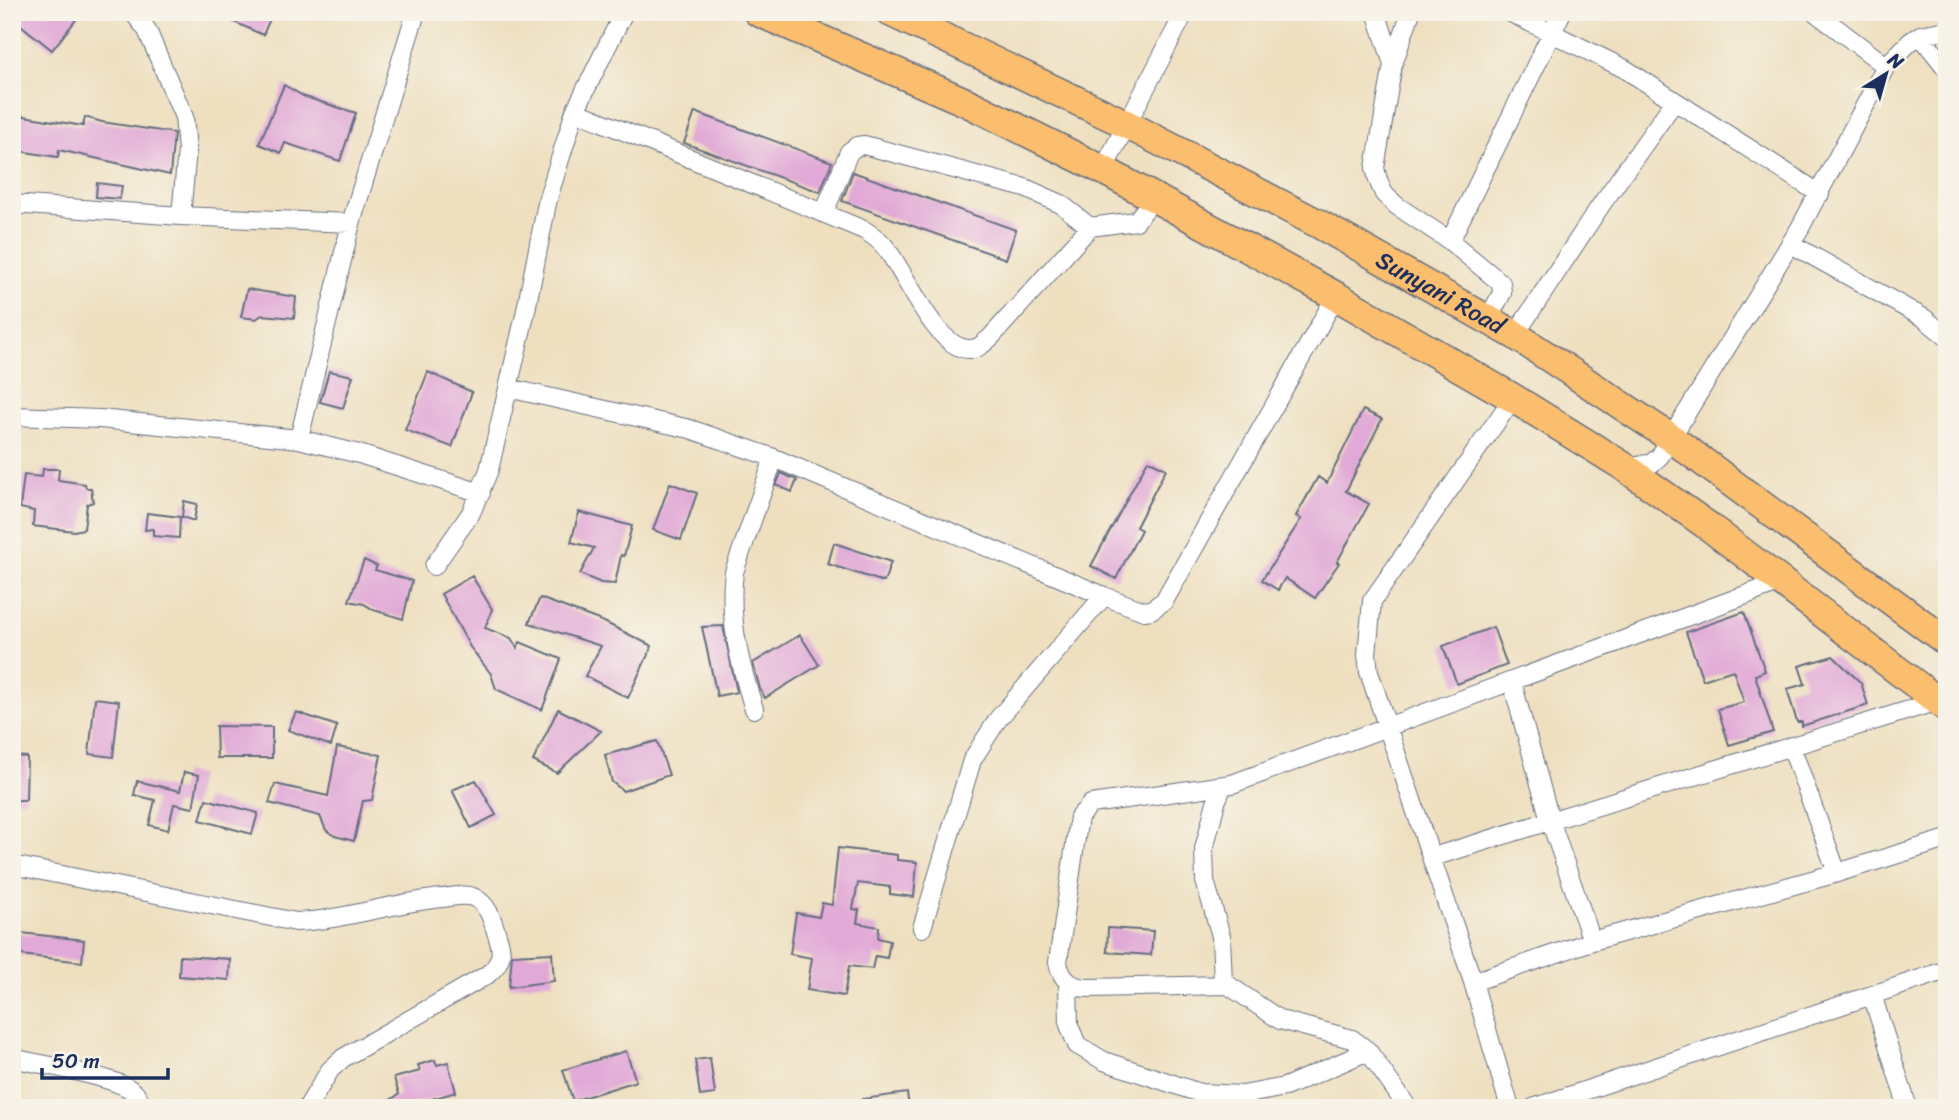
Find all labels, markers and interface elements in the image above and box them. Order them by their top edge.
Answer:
north arrow [1850,38,1920,108]
text: N [1880,43,1912,78]
street label: Sunyani Road [1368,239,1515,347]
scale bar [42,1036,168,1080]
text: 50 m [52,1042,100,1080]

